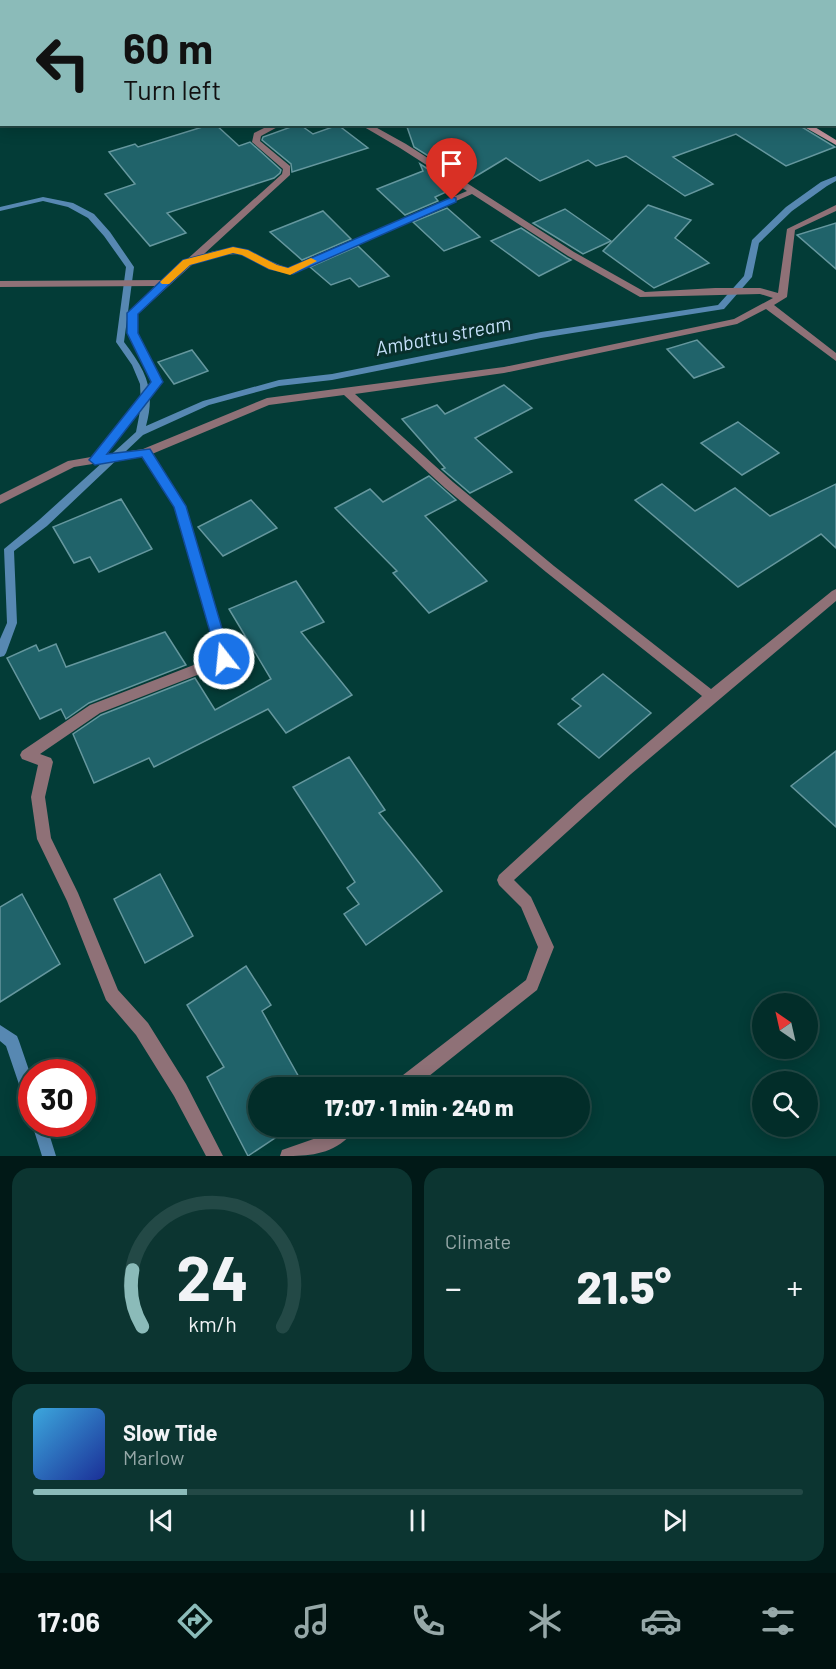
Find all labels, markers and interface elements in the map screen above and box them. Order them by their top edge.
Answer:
text: 60 m [123,22,213,72]
icon: left [24,24,102,102]
text: Turn left [123,73,221,105]
pin [426,138,477,200]
icon: arrive [435,147,468,180]
water label: Ambattu stream [373,310,513,360]
position arrow [192,627,256,691]
north arrow [752,993,818,1059]
map controls [752,993,818,1137]
speed limit sign: 30 [18,1059,96,1137]
button: search [752,1071,818,1137]
text: 17:07 · 1 min · 240 m [324,1094,514,1120]
text: Climate [445,1229,511,1253]
text: 24 [176,1239,248,1313]
text: 21.5° [577,1259,671,1313]
text: − [445,1267,462,1307]
text: + [787,1267,803,1307]
text: km/h [188,1311,236,1336]
text: Slow Tide [123,1419,218,1445]
text: Marlow [123,1445,184,1469]
icon: previous [145,1504,178,1537]
icon: pause [401,1504,434,1537]
icon: next [658,1504,691,1537]
icon: directions [174,1600,216,1642]
icon: music [291,1600,333,1642]
icon: phone [407,1600,449,1642]
icon: climate [524,1600,566,1642]
icon: car [640,1600,682,1642]
icon: filters [757,1600,799,1642]
text: 17:06 [37,1605,100,1637]

